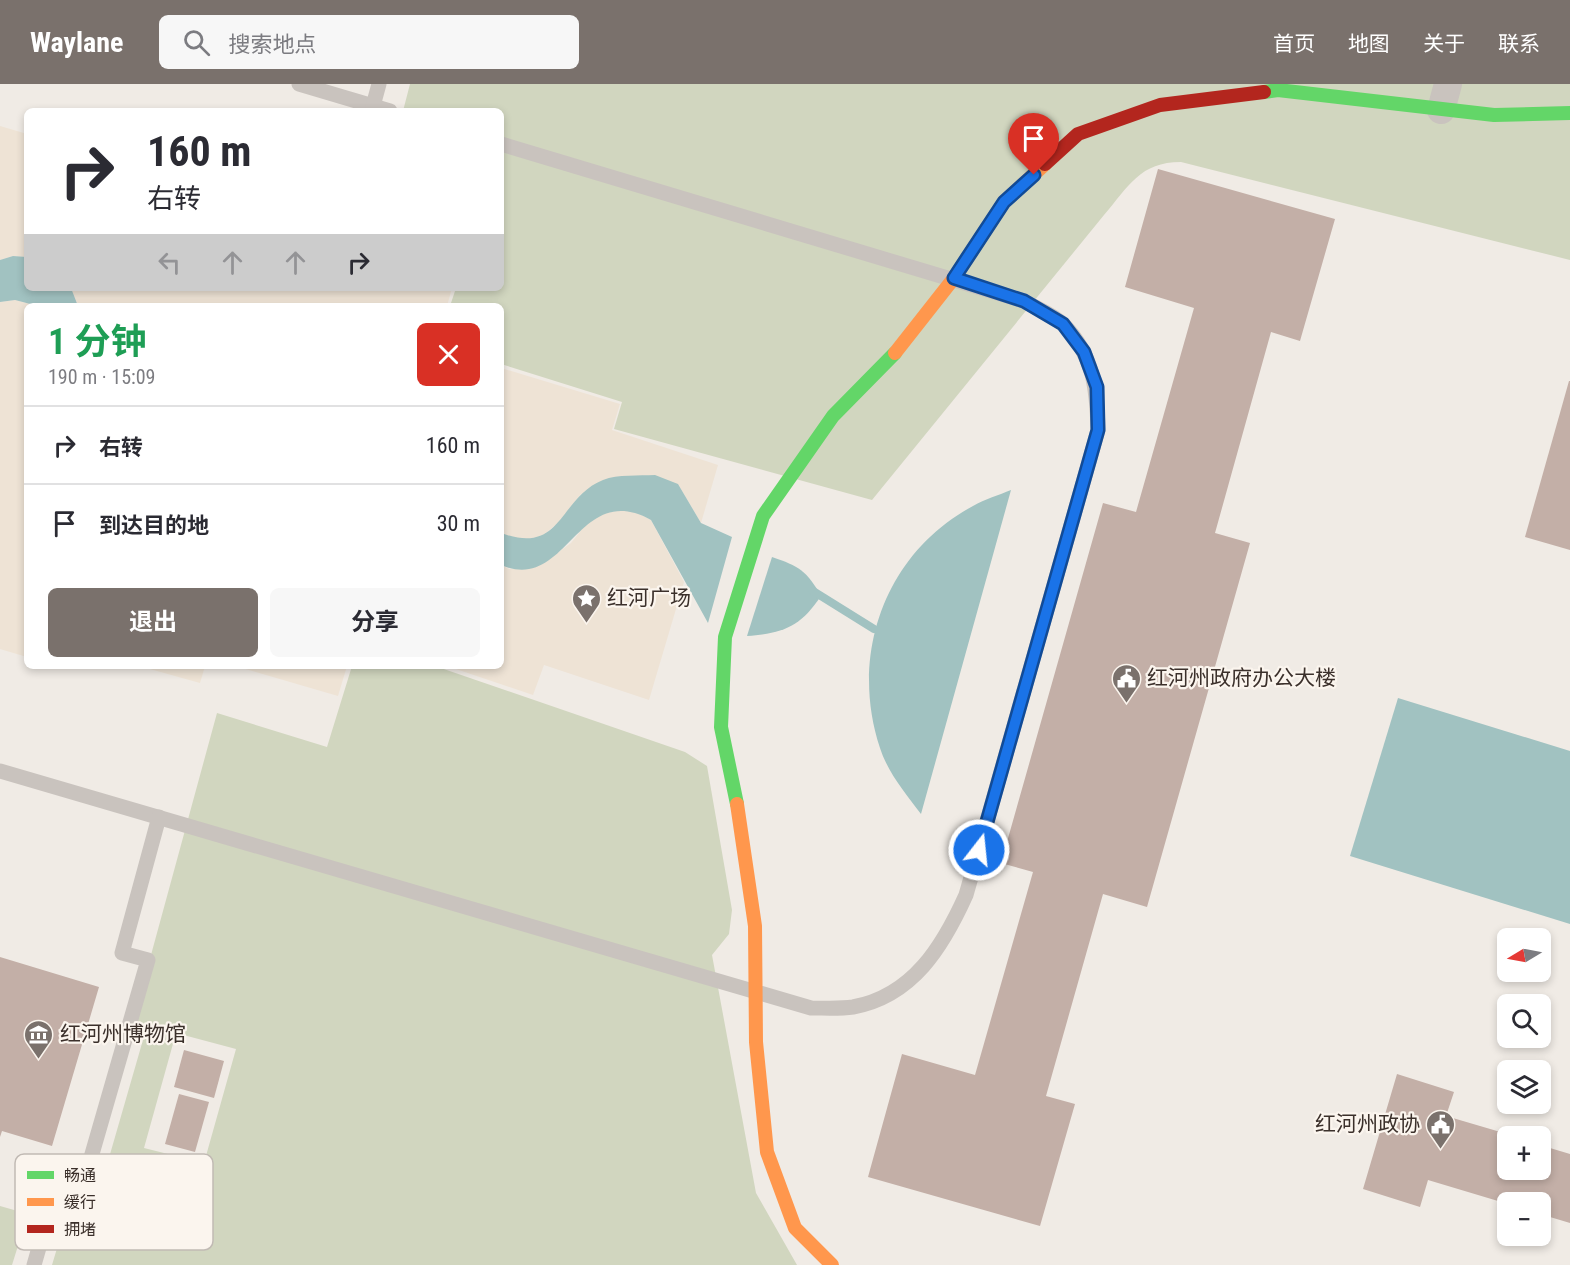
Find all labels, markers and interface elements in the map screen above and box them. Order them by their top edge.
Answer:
search box [159,15,579,69]
text: Waylane [30,26,123,59]
icon: search [180,26,213,59]
text: 搜索地点 [228,32,316,57]
text: 首页 [1273,32,1315,56]
text: 地图 [1348,32,1390,56]
text: 关于 [1423,32,1465,56]
text: 联系 [1498,32,1540,56]
pin [1008,113,1059,175]
icon: arrive [1017,122,1050,155]
text: 160 m [147,127,252,176]
icon: right [48,132,126,210]
text: 右转 [147,183,201,215]
icon: left [153,246,186,279]
icon: ahead [216,246,249,279]
icon: ahead [279,246,312,279]
icon: right [342,246,375,279]
text: 1 分钟 [48,321,147,363]
button: close [417,323,480,386]
text: 190 m · 15:09 [48,365,155,389]
icon: right [48,429,81,462]
text: 160 m [426,433,480,458]
text: 右转 [99,435,143,460]
icon: arrive [48,507,81,540]
text: 30 m [437,511,480,536]
text: 到达目的地 [99,513,209,538]
place icon: 红河广场 [570,582,602,624]
place label: 红河广场 [607,586,691,610]
button: 退出 [48,588,258,657]
button: 分享 [270,588,480,657]
public building icon: 红河州政府办公大楼 [1110,662,1142,704]
place label: 红河州政府办公大楼 [1147,666,1336,690]
position arrow [947,818,1011,882]
north arrow [1497,928,1551,982]
map controls [1497,928,1551,1246]
button: search [1497,994,1551,1048]
museum icon: 红河州博物馆 [23,1018,55,1060]
place label: 红河州博物馆 [60,1022,186,1046]
button: layers [1497,1060,1551,1114]
public building icon: 红河州政协 [1425,1108,1457,1150]
place label: 红河州政协 [1315,1112,1420,1136]
button: + [1497,1126,1551,1180]
legend [15,1154,213,1250]
text: 畅通 [64,1166,96,1185]
button: − [1497,1192,1551,1246]
text: 缓行 [64,1193,96,1212]
text: 拥堵 [64,1220,96,1239]

